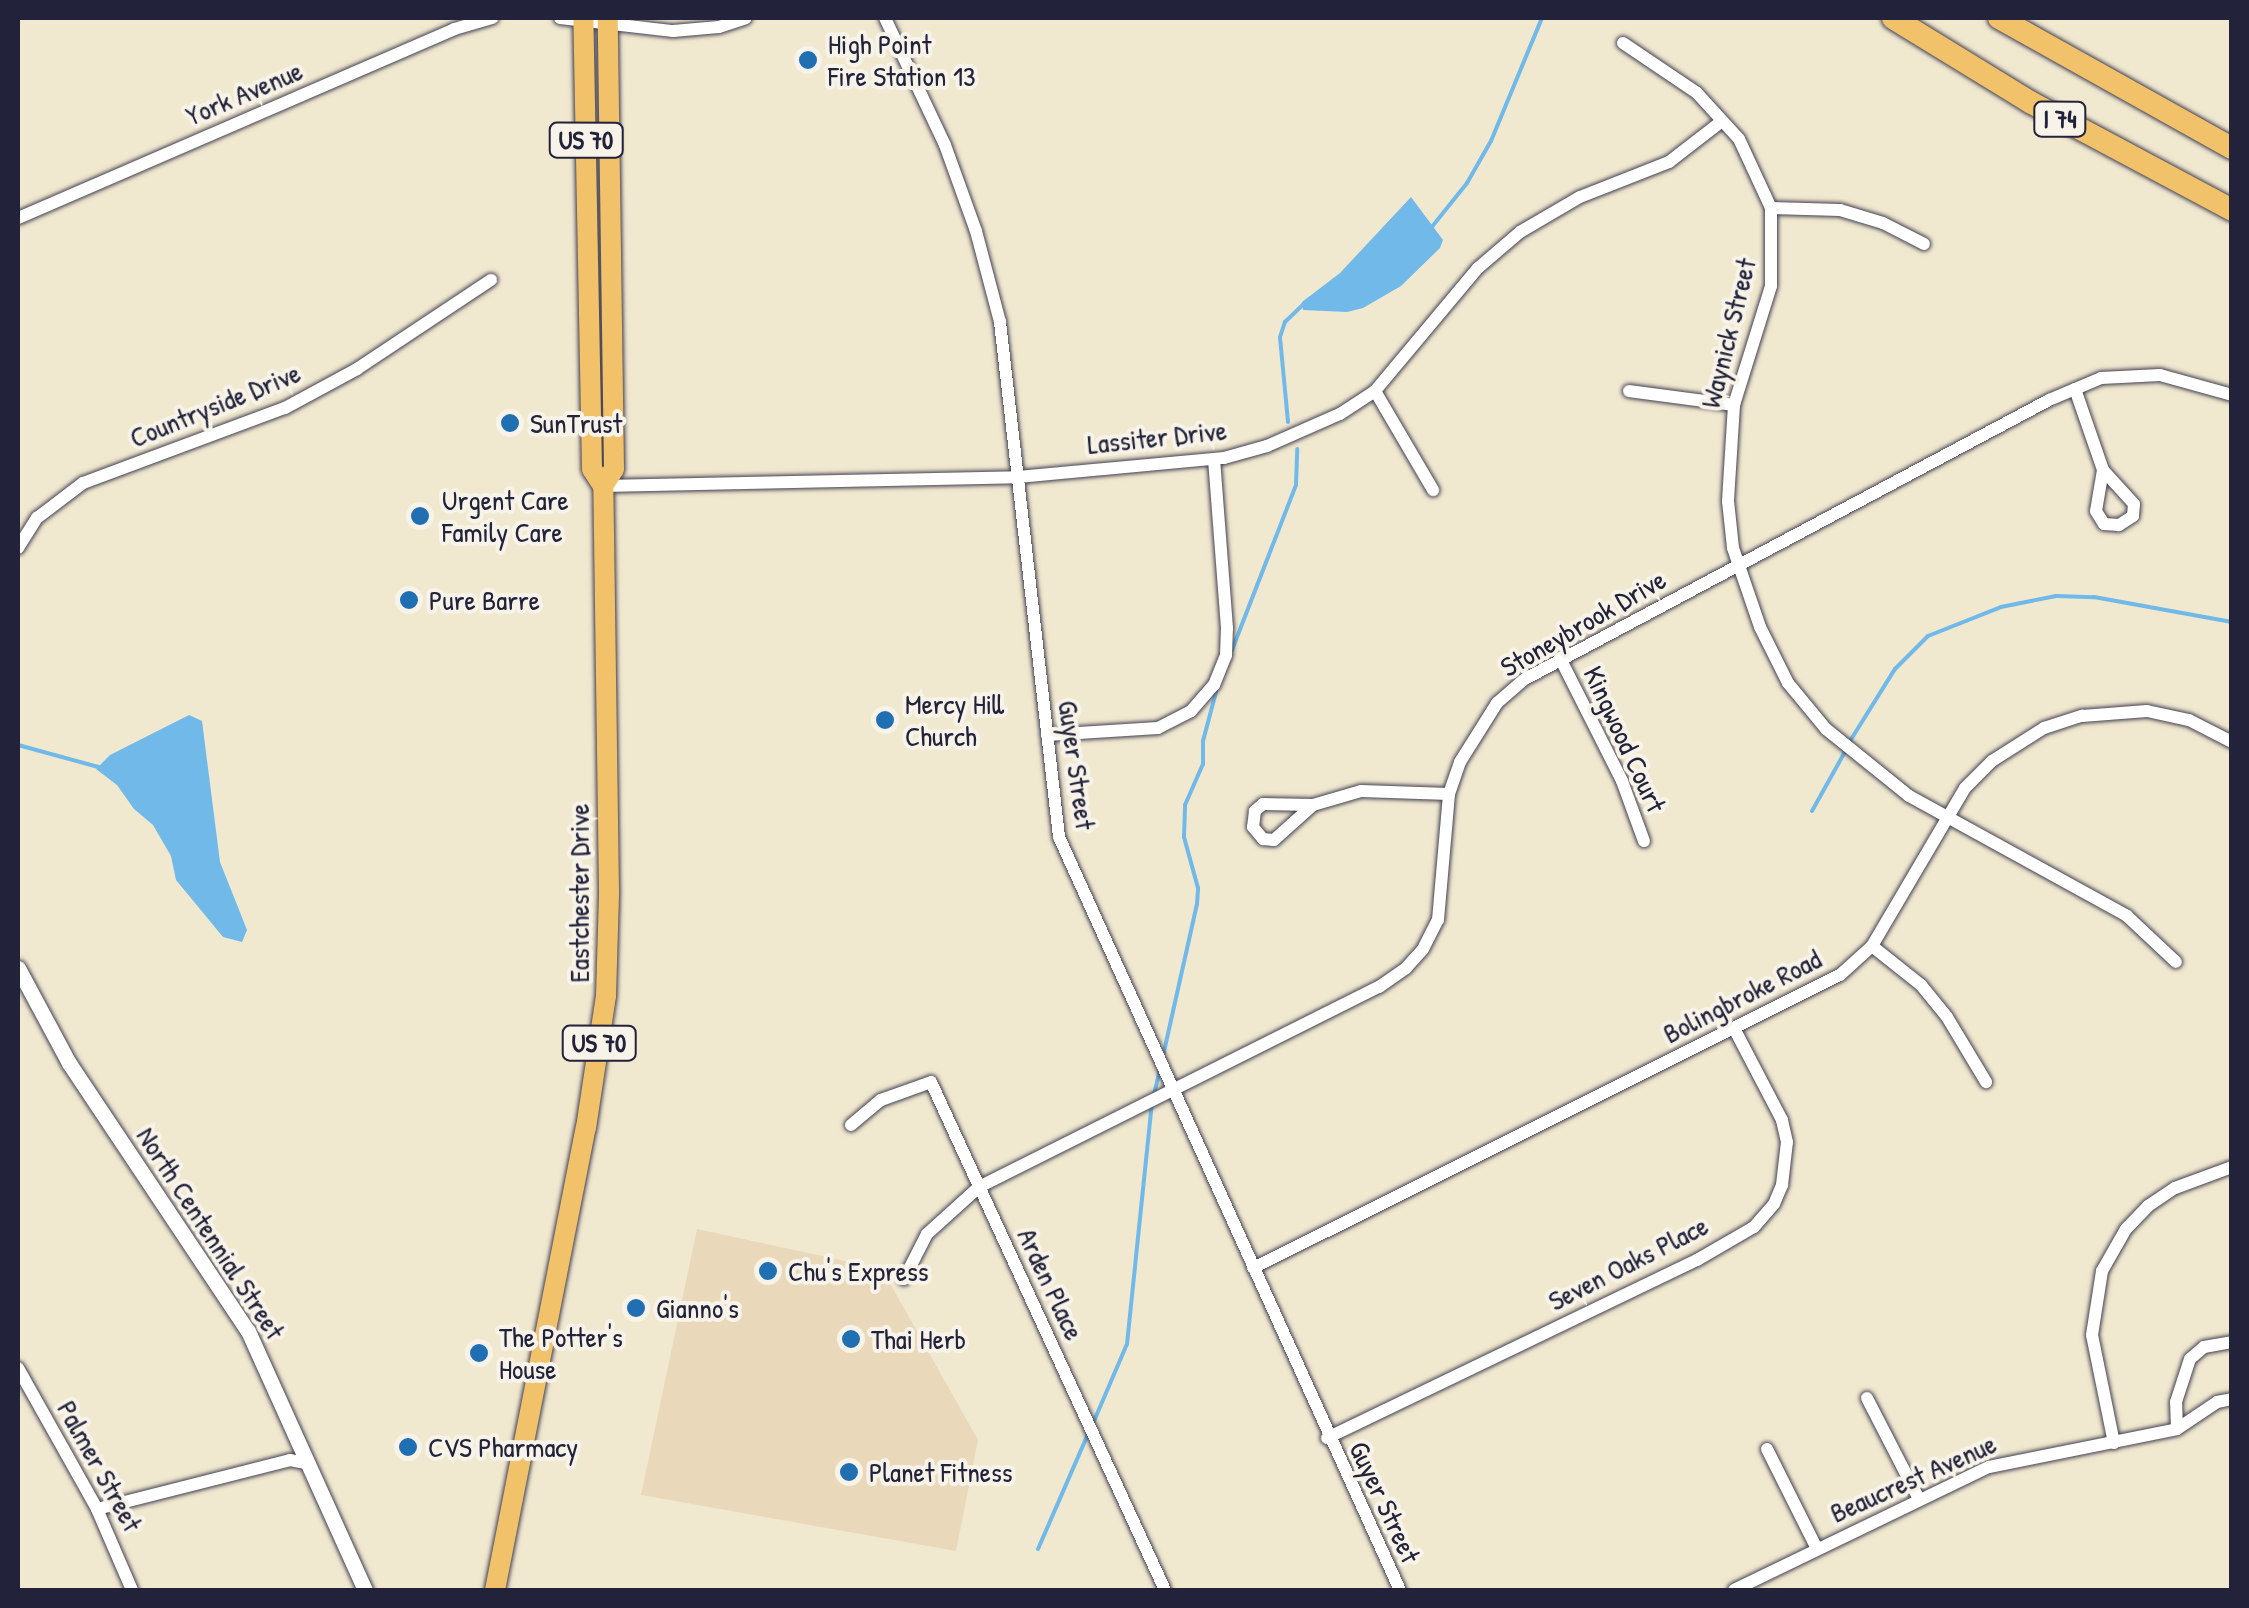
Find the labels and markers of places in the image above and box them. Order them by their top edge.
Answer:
place label: High Point Fire Station 13 [828,27,976,93]
marker: High Point Fire Station 13 [797,49,819,71]
place label: SunTrust [530,406,622,440]
marker: SunTrust [499,412,521,434]
place label: Urgent Care Family Care [442,483,569,549]
marker: Urgent Care Family Care [407,503,433,529]
place label: Pure Barre [429,583,540,617]
marker: Pure Barre [398,589,420,611]
place label: Mercy Hill Church [905,687,1004,753]
marker: Mercy Hill Church [874,709,896,731]
place label: Chu's Express [788,1254,929,1288]
marker: Chu's Express [757,1260,779,1282]
place label: Gianno's [656,1291,739,1325]
marker: Gianno's [625,1297,647,1319]
place label: The Potter's House [499,1320,623,1386]
place label: Thai Herb [871,1322,966,1356]
marker: Thai Herb [840,1328,862,1350]
marker: The Potter's House [468,1342,490,1364]
place label: CVS Pharmacy [428,1430,578,1464]
marker: CVS Pharmacy [397,1436,419,1458]
place label: Planet Fitness [869,1455,1013,1489]
marker: Planet Fitness [838,1461,860,1483]

